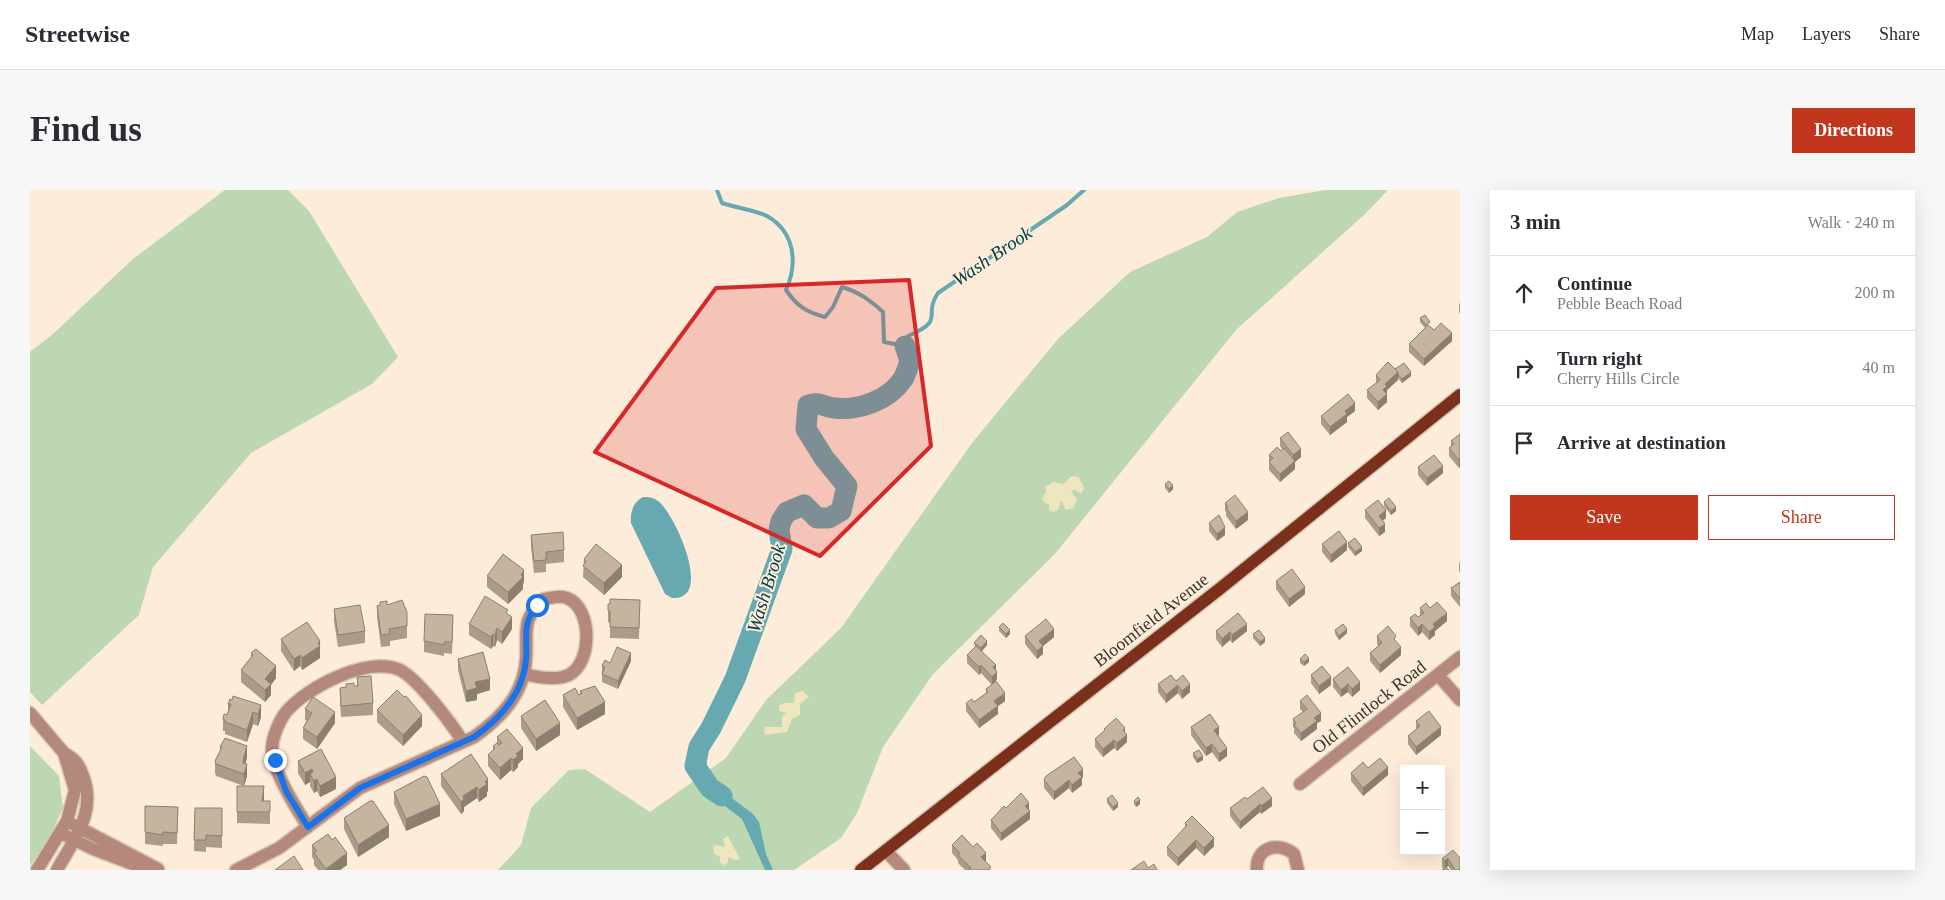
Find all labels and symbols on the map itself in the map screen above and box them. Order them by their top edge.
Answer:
water label: Wash Brook [948,222,1036,290]
water label: Wash Brook [743,541,790,635]
street label: Bloomfield Avenue [1090,569,1212,671]
route start [526,594,549,617]
street label: Old Flintlock Road [1308,656,1430,758]
route end [264,749,287,772]

